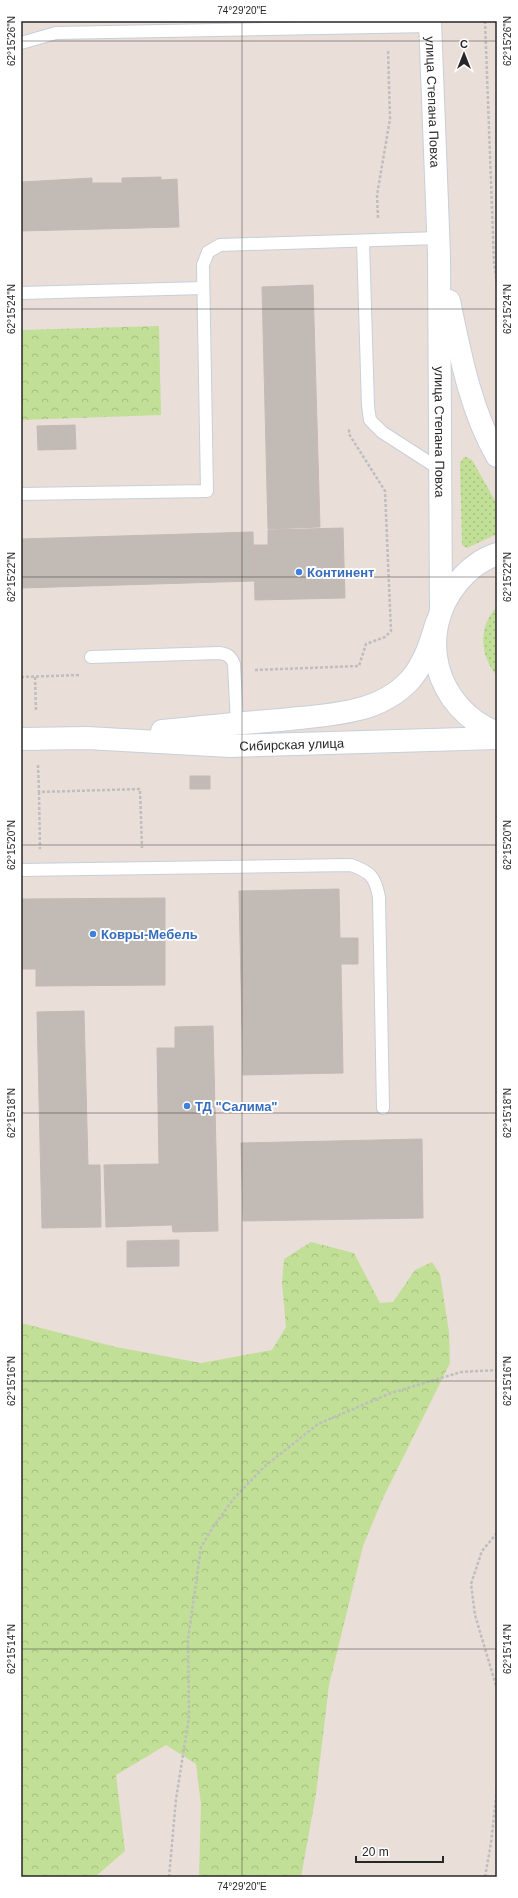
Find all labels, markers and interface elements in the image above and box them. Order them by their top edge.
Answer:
text: 74°29'20"E [217,5,267,16]
text: 62°15'26"N [6,16,17,66]
text: 62°15'26"N [502,16,513,66]
north arrow [444,34,484,74]
street label: улица Степана Повха [423,36,443,169]
text: С [460,38,468,50]
text: 62°15'24"N [6,284,17,334]
text: 62°15'24"N [502,284,513,334]
street label: улица Степана Повха [432,366,448,498]
text: 62°15'22"N [6,552,17,602]
text: 62°15'22"N [502,552,513,602]
place label: Континент [307,565,374,580]
marker: Континент [294,567,304,577]
street label: Сибирская улица [239,735,345,753]
text: 62°15'20"N [6,820,17,870]
text: 62°15'20"N [502,820,513,870]
place label: Ковры-Мебель [101,927,198,942]
marker: Ковры-Мебель [88,929,98,939]
text: 62°15'18"N [6,1088,17,1138]
text: 62°15'18"N [502,1088,513,1138]
place label: ТД "Салима" [195,1099,278,1114]
marker: ТД "Салима" [182,1101,192,1111]
text: 62°15'16"N [6,1356,17,1406]
text: 62°15'16"N [502,1356,513,1406]
text: 62°15'14"N [6,1624,17,1674]
text: 62°15'14"N [502,1624,513,1674]
scale bar [356,1838,443,1864]
text: 20 m [362,1845,389,1859]
text: 74°29'20"E [217,1881,267,1892]

